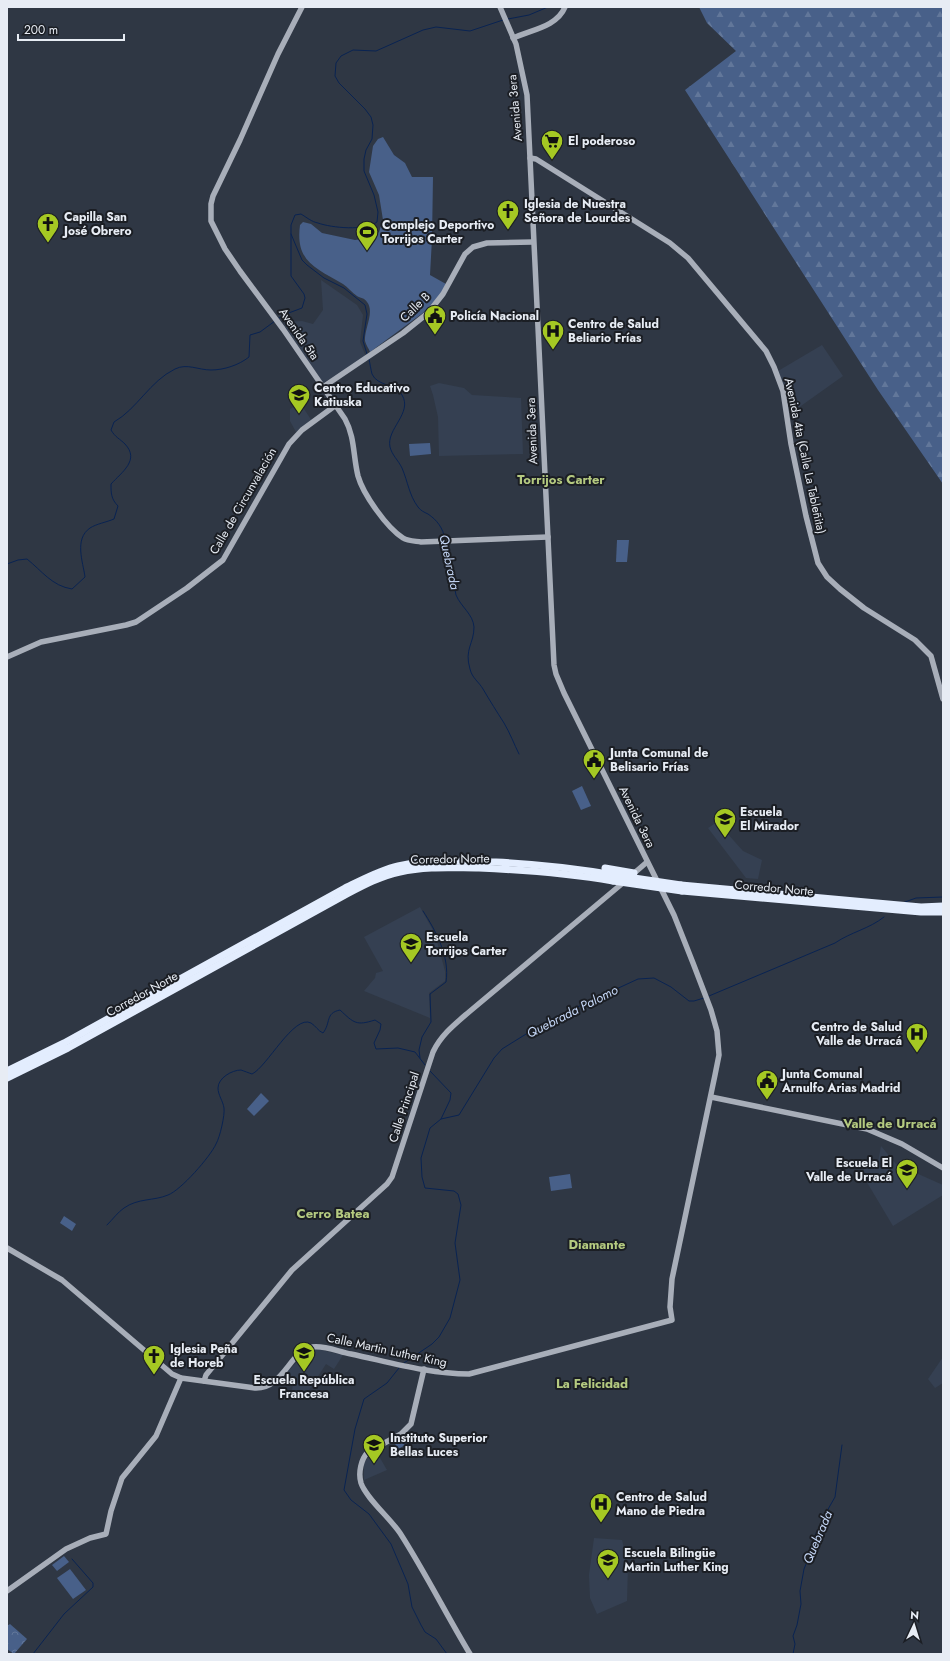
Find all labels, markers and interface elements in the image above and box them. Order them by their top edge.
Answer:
scale bar [18,16,124,42]
text: 200 m [24,21,58,39]
street label: Avenida 3era [503,74,527,142]
supermarket icon: El poderoso [539,128,565,161]
place label: El poderoso [568,132,635,150]
place label: Iglesia de Nuestra Señora de Lourdes [524,195,631,227]
church icon: Iglesia de Nuestra Señora de Lourdes [495,198,521,231]
place label: Capilla San José Obrero [62,208,132,240]
church icon: Capilla San José Obrero [35,211,61,244]
place label: Complejo Deportivo Torrijos Carter [382,216,494,248]
sports icon: Complejo Deportivo Torrijos Carter [354,219,380,252]
street label: Calle B [396,288,434,326]
public building icon: Policía Nacional [422,303,448,336]
street label: Avenida 5ta [275,304,324,364]
place label: Policía Nacional [450,307,539,325]
place label: Centro de Salud Beliario Frías [568,315,659,347]
hospital icon: Centro de Salud Beliario Frías [540,318,566,351]
street label: Avenida 4ta (Calle La Tableñita) [780,376,830,536]
place label: Centro Educativo Katiuska [314,379,410,411]
school or university icon: Centro Educativo Katiuska [286,382,312,415]
street label: Avenida 3era [522,397,542,465]
street label: Calle de Circunvalación [205,444,281,558]
district label: Torrijos Carter [517,470,605,489]
water label: Quebrada [434,533,465,592]
place label: Junta Comunal de Belisario Frías [608,744,708,776]
public building icon: Junta Comunal de Belisario Frías [581,747,607,780]
street label: Avenida 3era [614,783,660,851]
place label: Escuela El Mirador [740,803,799,835]
school or university icon: Escuela El Mirador [712,806,738,839]
street label: Corredor Norte [410,849,490,869]
street label: Corredor Norte [734,876,814,900]
place label: Escuela Torrijos Carter [426,928,507,960]
school or university icon: Escuela Torrijos Carter [398,931,424,964]
street label: Corredor Norte [103,967,181,1021]
water label: Quebrada Palomo [523,980,621,1043]
place label: Centro de Salud Valle de Urracá [811,1018,902,1050]
hospital icon: Centro de Salud Valle de Urracá [904,1021,930,1054]
place label: Junta Comunal Arnulfo Arias Madrid [780,1065,900,1097]
public building icon: Junta Comunal Arnulfo Arias Madrid [754,1068,780,1101]
street label: Calle Principal [384,1069,424,1145]
district label: Valle de Urracá [842,1114,937,1133]
place label: Escuela El Valle de Urracá [805,1154,892,1186]
school or university icon: Escuela El Valle de Urracá [894,1157,920,1190]
district label: Cerro Batea [297,1204,369,1223]
district label: Diamante [569,1235,626,1254]
street label: Calle Martin Luther King [325,1328,449,1372]
place label: Iglesia Peña de Horeb [170,1340,238,1372]
school or university icon: Escuela República Francesa [291,1340,317,1373]
church icon: Iglesia Peña de Horeb [141,1343,167,1376]
place label: Escuela República Francesa [253,1371,355,1403]
district label: La Felicidad [556,1374,628,1393]
place label: Instituto Superior Bellas Luces [390,1429,488,1461]
school or university icon: Instituto Superior Bellas Luces [361,1432,387,1465]
place label: Centro de Salud Mano de Piedra [616,1488,707,1520]
hospital icon: Centro de Salud Mano de Piedra [588,1491,614,1524]
water label: Quebrada [798,1508,837,1567]
place label: Escuela Bilingüe Martin Luther King [624,1544,729,1576]
school or university icon: Escuela Bilingüe Martin Luther King [595,1547,621,1580]
north arrow [894,1605,934,1645]
text: N [910,1607,920,1623]

